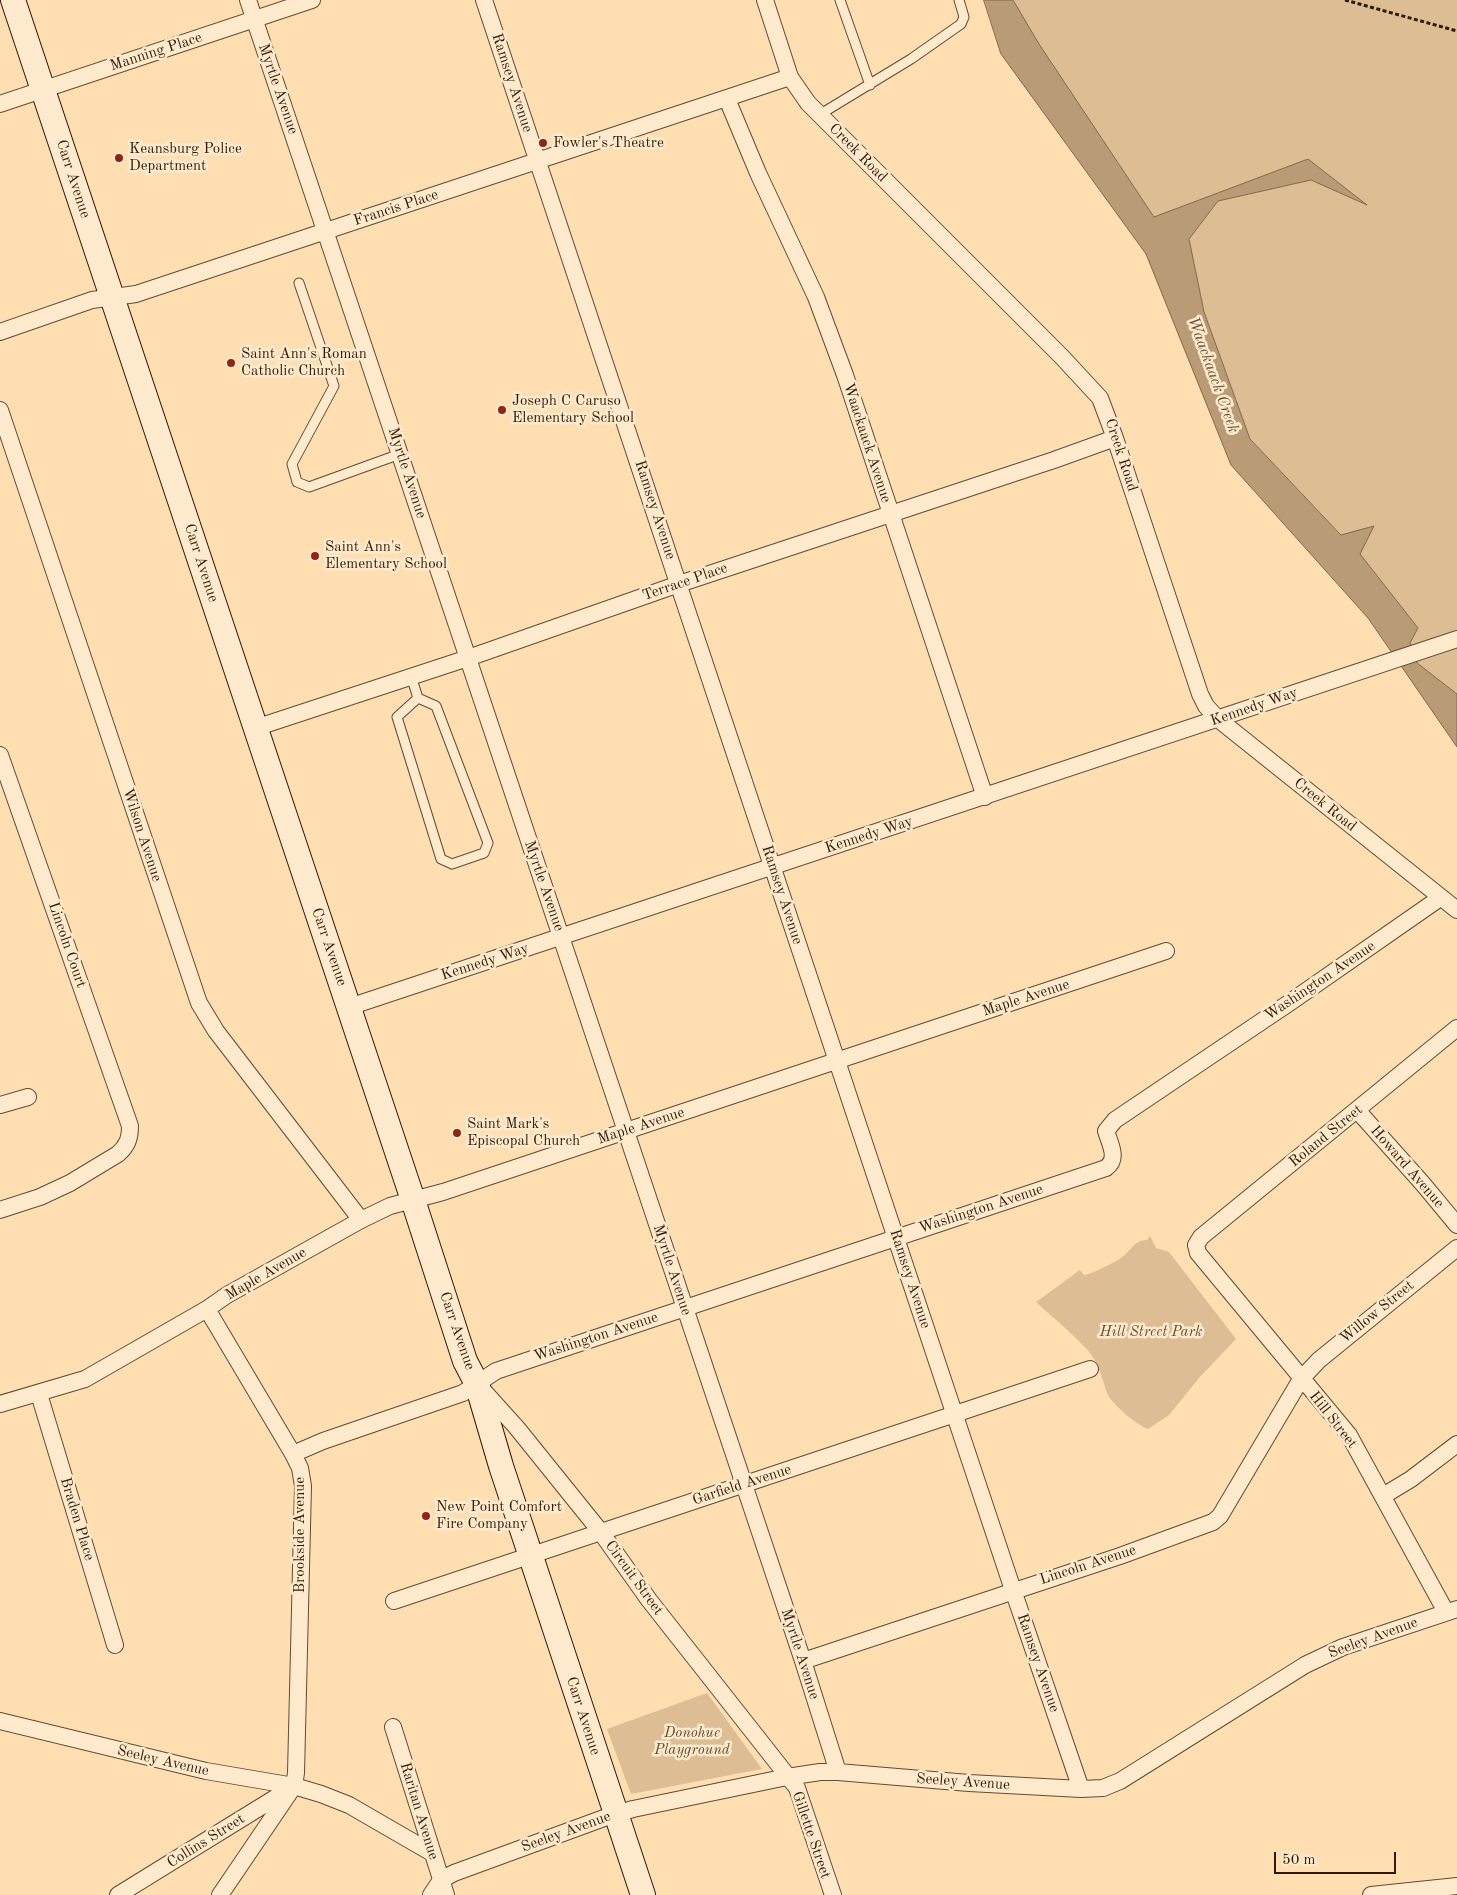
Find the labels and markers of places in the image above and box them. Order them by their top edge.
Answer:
place label: Fowler's Theatre [553,134,664,152]
marker: Fowler's Theatre [537,137,549,149]
place label: Keansburg Police Department [129,140,242,175]
marker: Keansburg Police Department [113,152,125,164]
place label: Saint Ann's Roman Catholic Church [241,345,367,380]
marker: Saint Ann's Roman Catholic Church [225,357,237,369]
place label: Joseph C Caruso Elementary School [512,392,634,427]
marker: Joseph C Caruso Elementary School [496,404,508,416]
place label: Saint Ann's Elementary School [325,538,447,573]
marker: Saint Ann's Elementary School [309,550,321,562]
place label: Saint Mark's Episcopal Church [467,1115,580,1150]
marker: Saint Mark's Episcopal Church [451,1127,463,1139]
place label: New Point Comfort Fire Company [436,1498,562,1533]
marker: New Point Comfort Fire Company [420,1510,432,1522]

